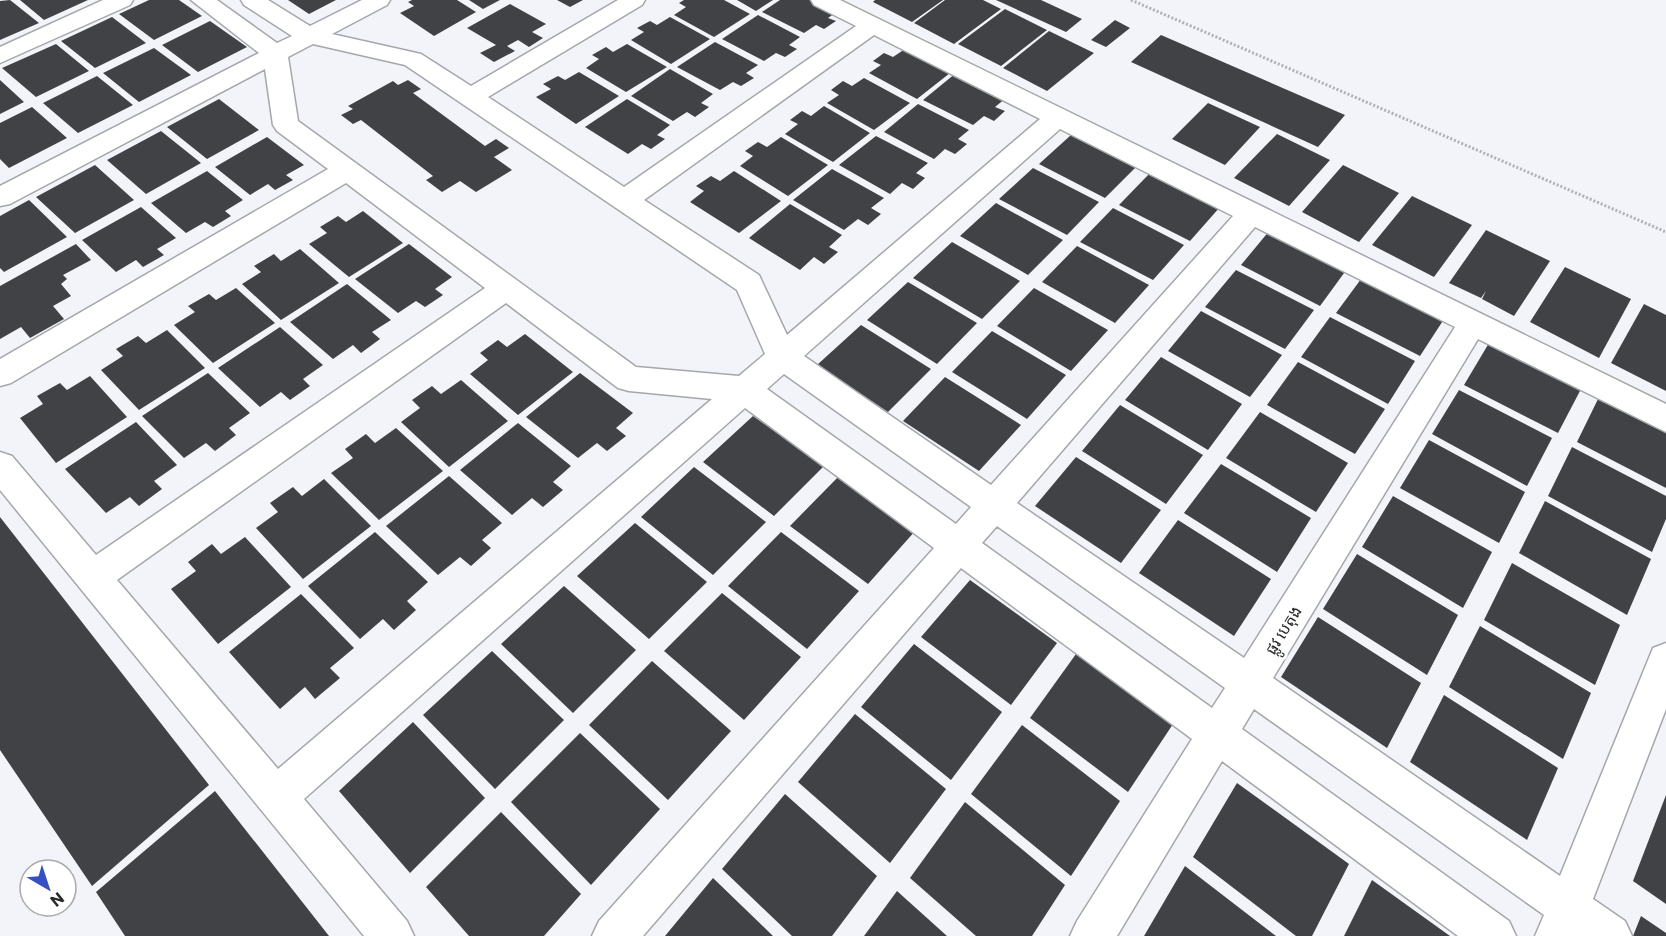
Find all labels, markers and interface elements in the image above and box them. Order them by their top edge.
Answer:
street label: ផ្លូវ បេតុង [1260,602,1310,661]
north arrow [18,858,78,918]
text: N [47,889,68,911]

